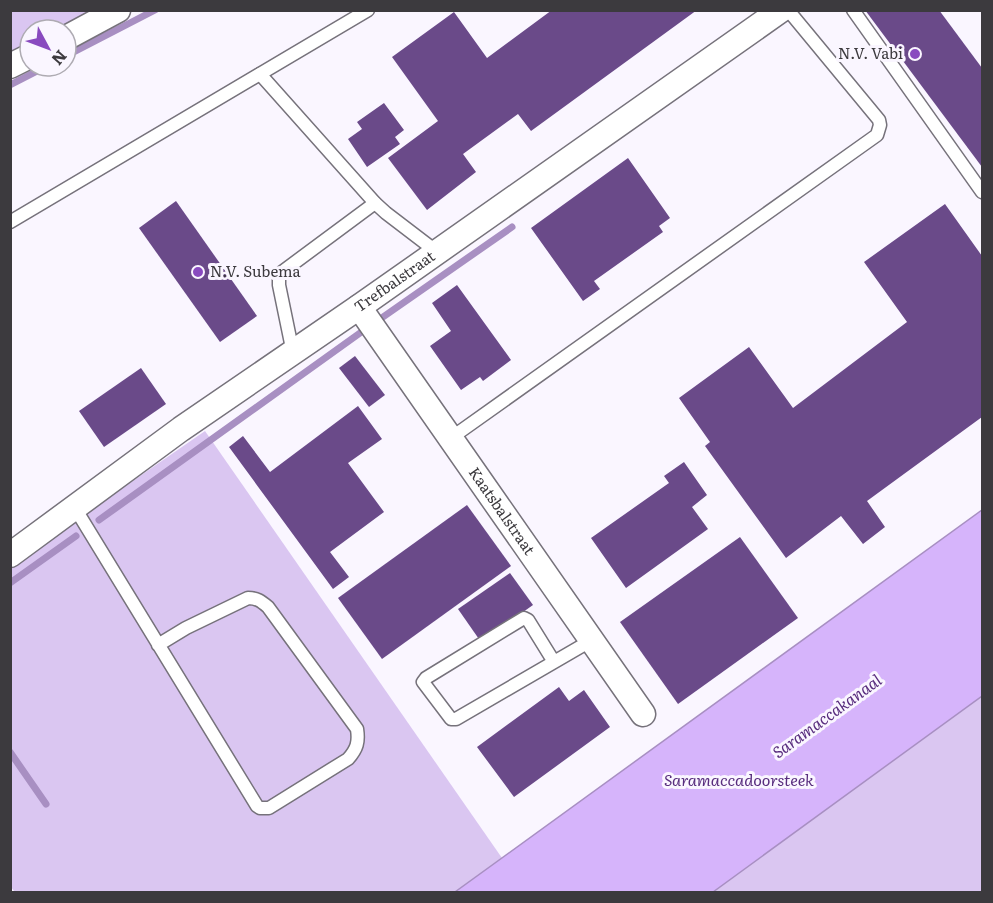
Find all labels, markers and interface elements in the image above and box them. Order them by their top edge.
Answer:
north arrow [18,18,78,78]
place label: N.V. Vabi [838,41,903,64]
text: N [47,46,74,71]
marker: N.V. Vabi [908,47,922,61]
street label: Trefbalstraat [349,244,439,317]
place label: N.V. Subema [210,259,302,282]
marker: N.V. Subema [191,265,205,279]
street label: Kaatsbalstraat [464,462,542,559]
water label: Saramaccakanaal [767,667,886,763]
water label: Saramaccadoorsteek [664,767,814,791]

